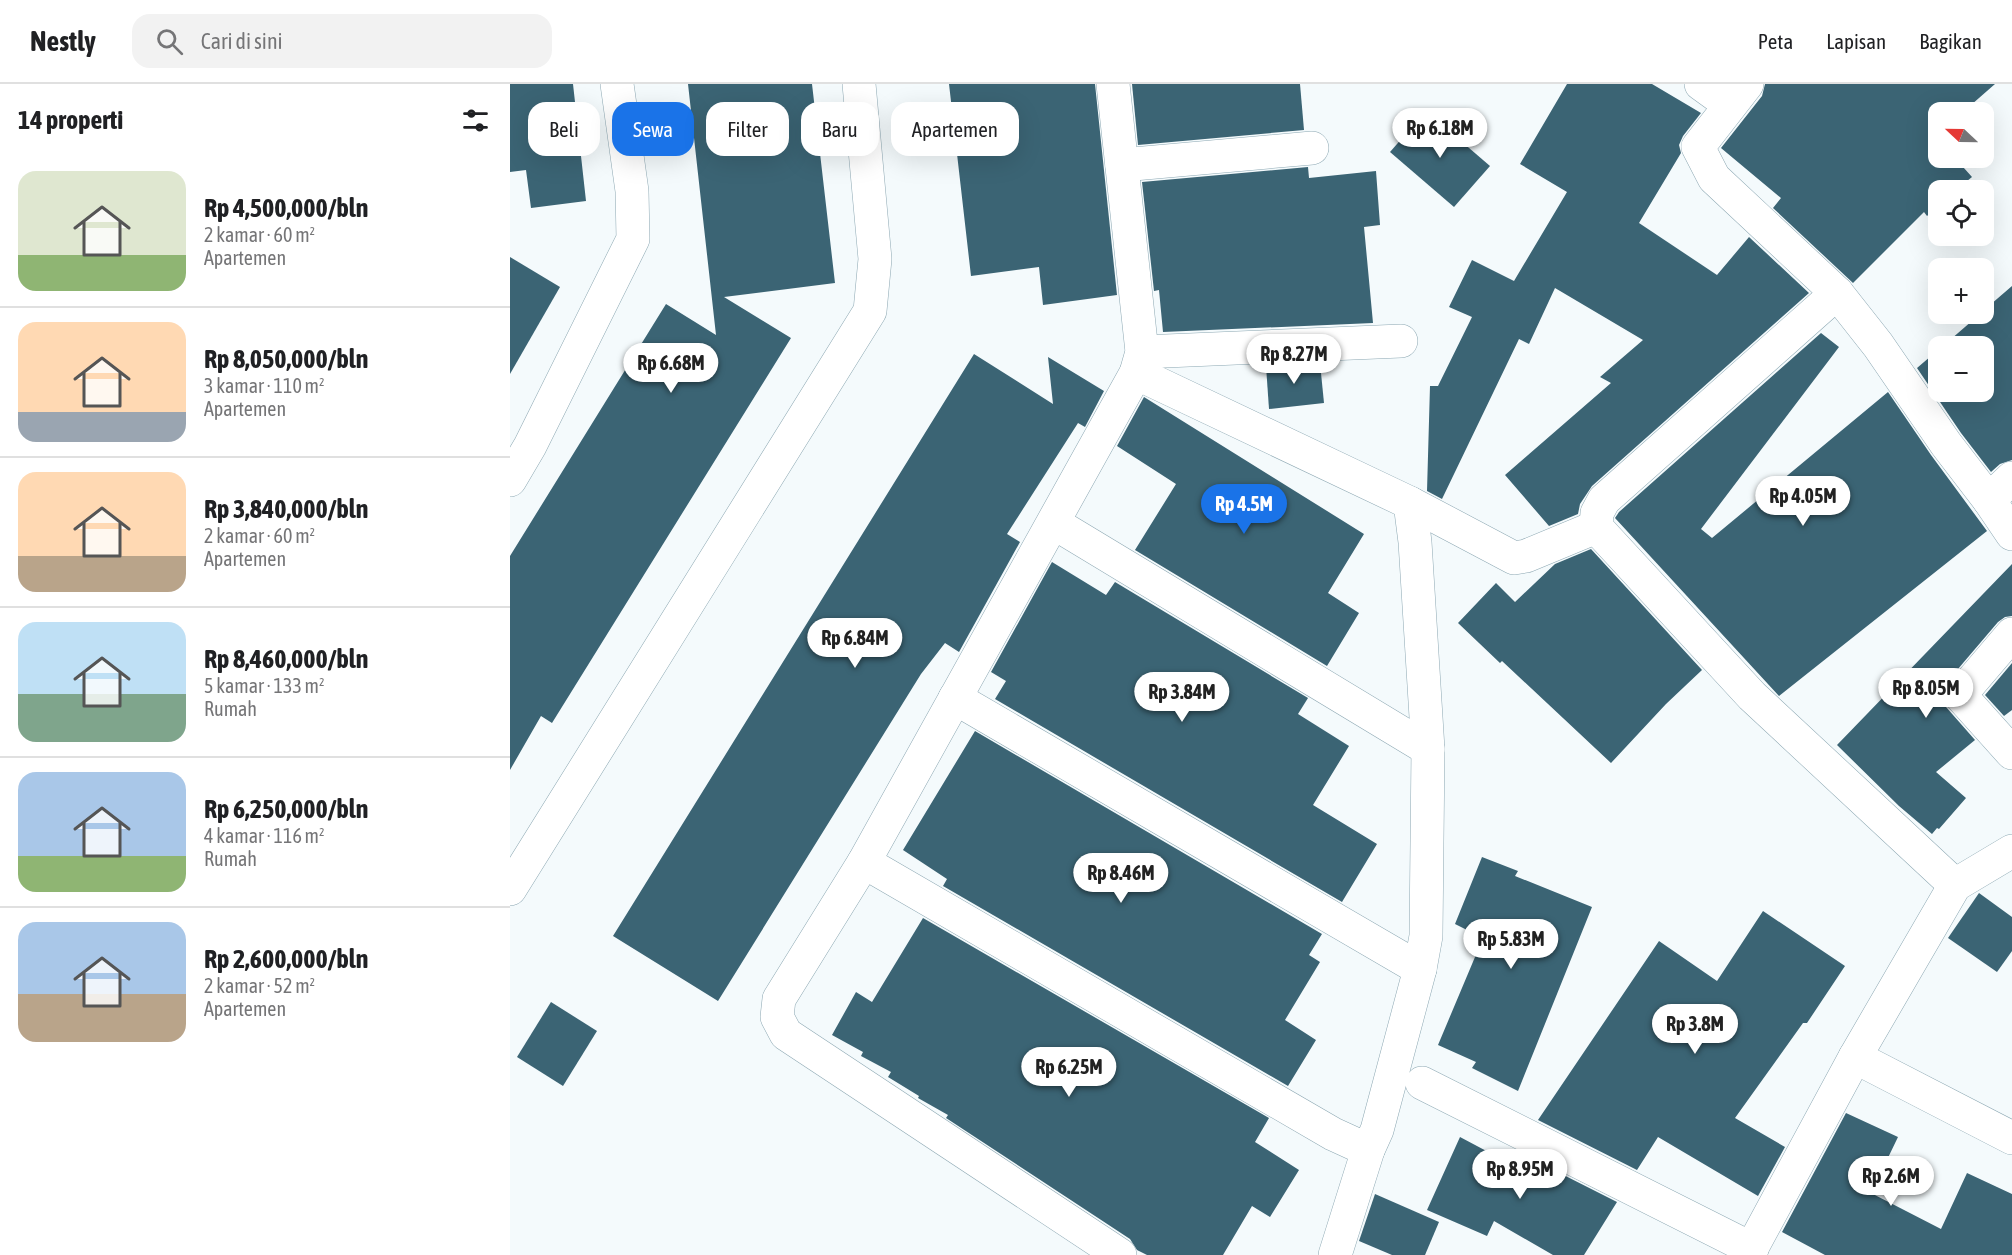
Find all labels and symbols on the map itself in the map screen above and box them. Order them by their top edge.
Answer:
north arrow [1928,102,1994,168]
pin: Rp 6.18M [1378,108,1502,159]
pin: Rp 8.27M [1232,334,1356,385]
pin: Rp 6.68M [609,343,733,394]
pin: Rp 4.05M [1741,476,1865,527]
pin: Rp 4.5M [1189,484,1299,535]
pin: Rp 6.84M [793,618,917,669]
pin: Rp 8.05M [1864,668,1988,719]
pin: Rp 3.84M [1120,672,1244,723]
pin: Rp 8.46M [1059,853,1183,904]
pin: Rp 5.83M [1449,919,1573,970]
pin: Rp 3.8M [1640,1004,1750,1055]
pin: Rp 6.25M [1007,1047,1131,1098]
pin: Rp 8.95M [1458,1149,1582,1200]
pin: Rp 2.6M [1836,1156,1946,1207]

